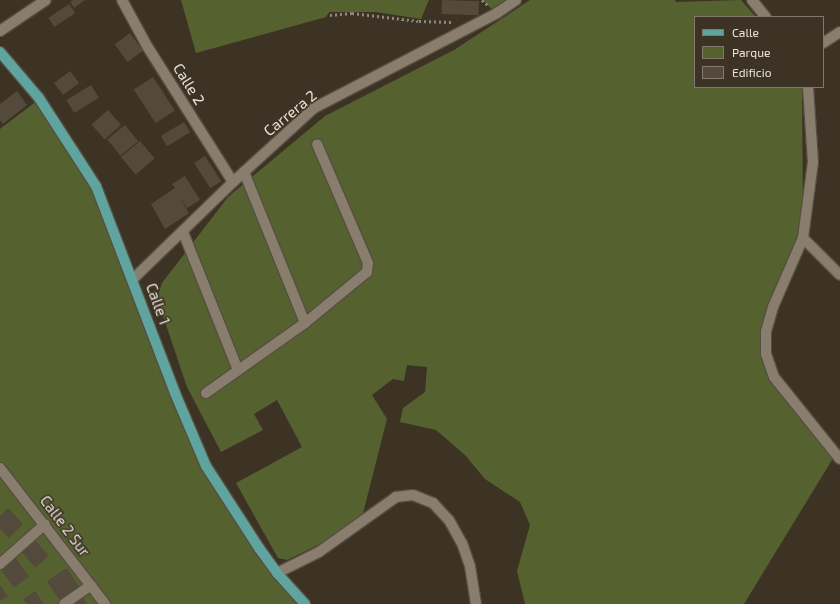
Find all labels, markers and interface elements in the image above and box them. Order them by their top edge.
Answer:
legend [694,16,824,88]
text: Calle [732,25,759,39]
text: Parque [732,45,770,59]
street label: Calle 2 [169,60,209,108]
text: Edificio [732,65,772,79]
street label: Carrera 2 [260,86,320,140]
street label: Calle 1 [142,281,174,327]
street label: Calle 2 Sur [36,492,94,560]

